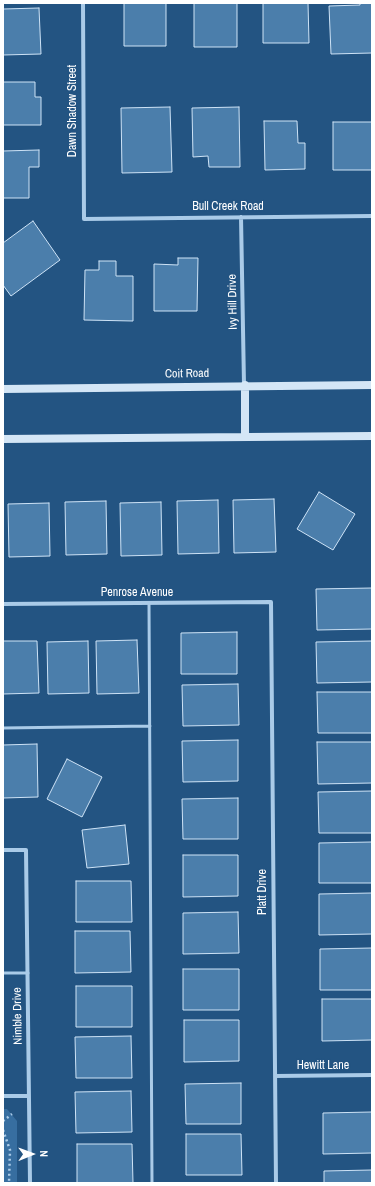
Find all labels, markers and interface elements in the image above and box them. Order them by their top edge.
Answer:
street label: Dawn Shadow Street [66,65,80,157]
street label: Bull Creek Road [192,200,264,214]
street label: Ivy Hill Drive [225,274,241,330]
street label: Coit Road [165,366,209,382]
street label: Penrose Avenue [101,586,173,600]
street label: Platt Drive [256,869,270,915]
street label: Nimble Drive [10,987,26,1045]
street label: Hewitt Lane [297,1059,349,1073]
north arrow [12,1134,52,1174]
text: N [37,1150,51,1157]

